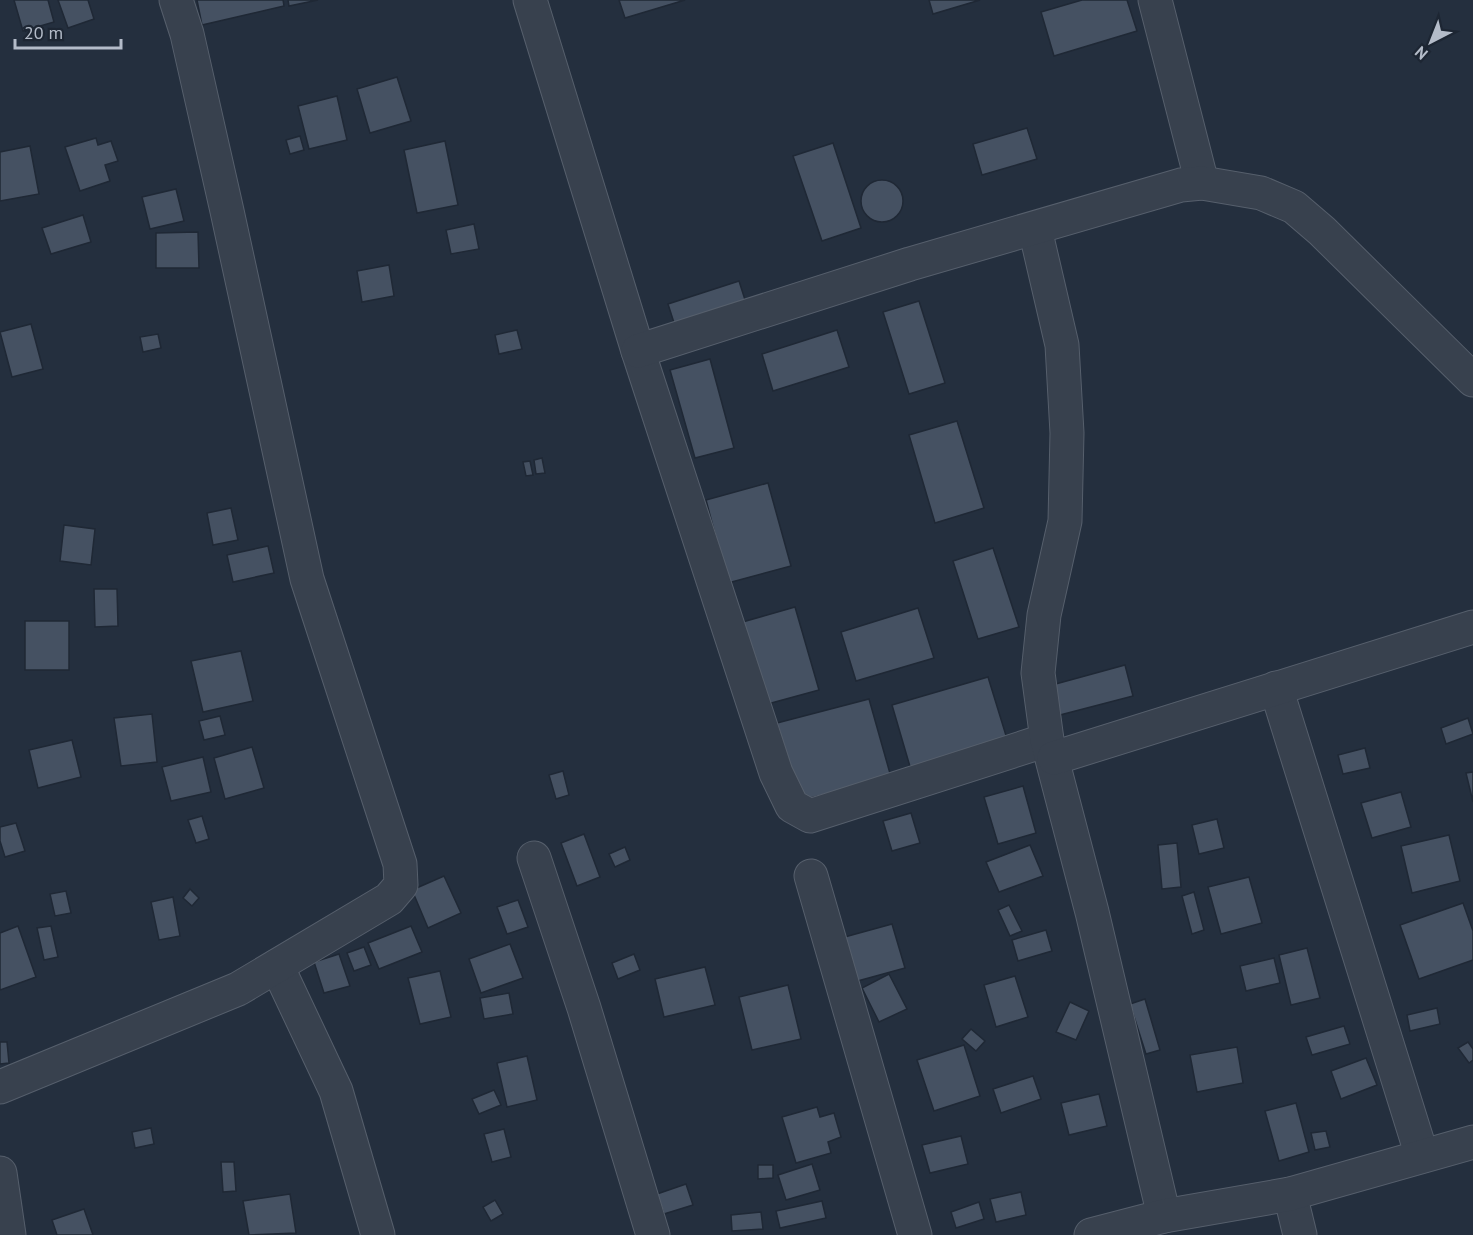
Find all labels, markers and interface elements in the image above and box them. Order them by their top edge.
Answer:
scale bar [15,12,122,50]
north arrow [1401,12,1461,72]
text: 20 m [24,21,63,44]
text: N [1410,42,1432,64]

